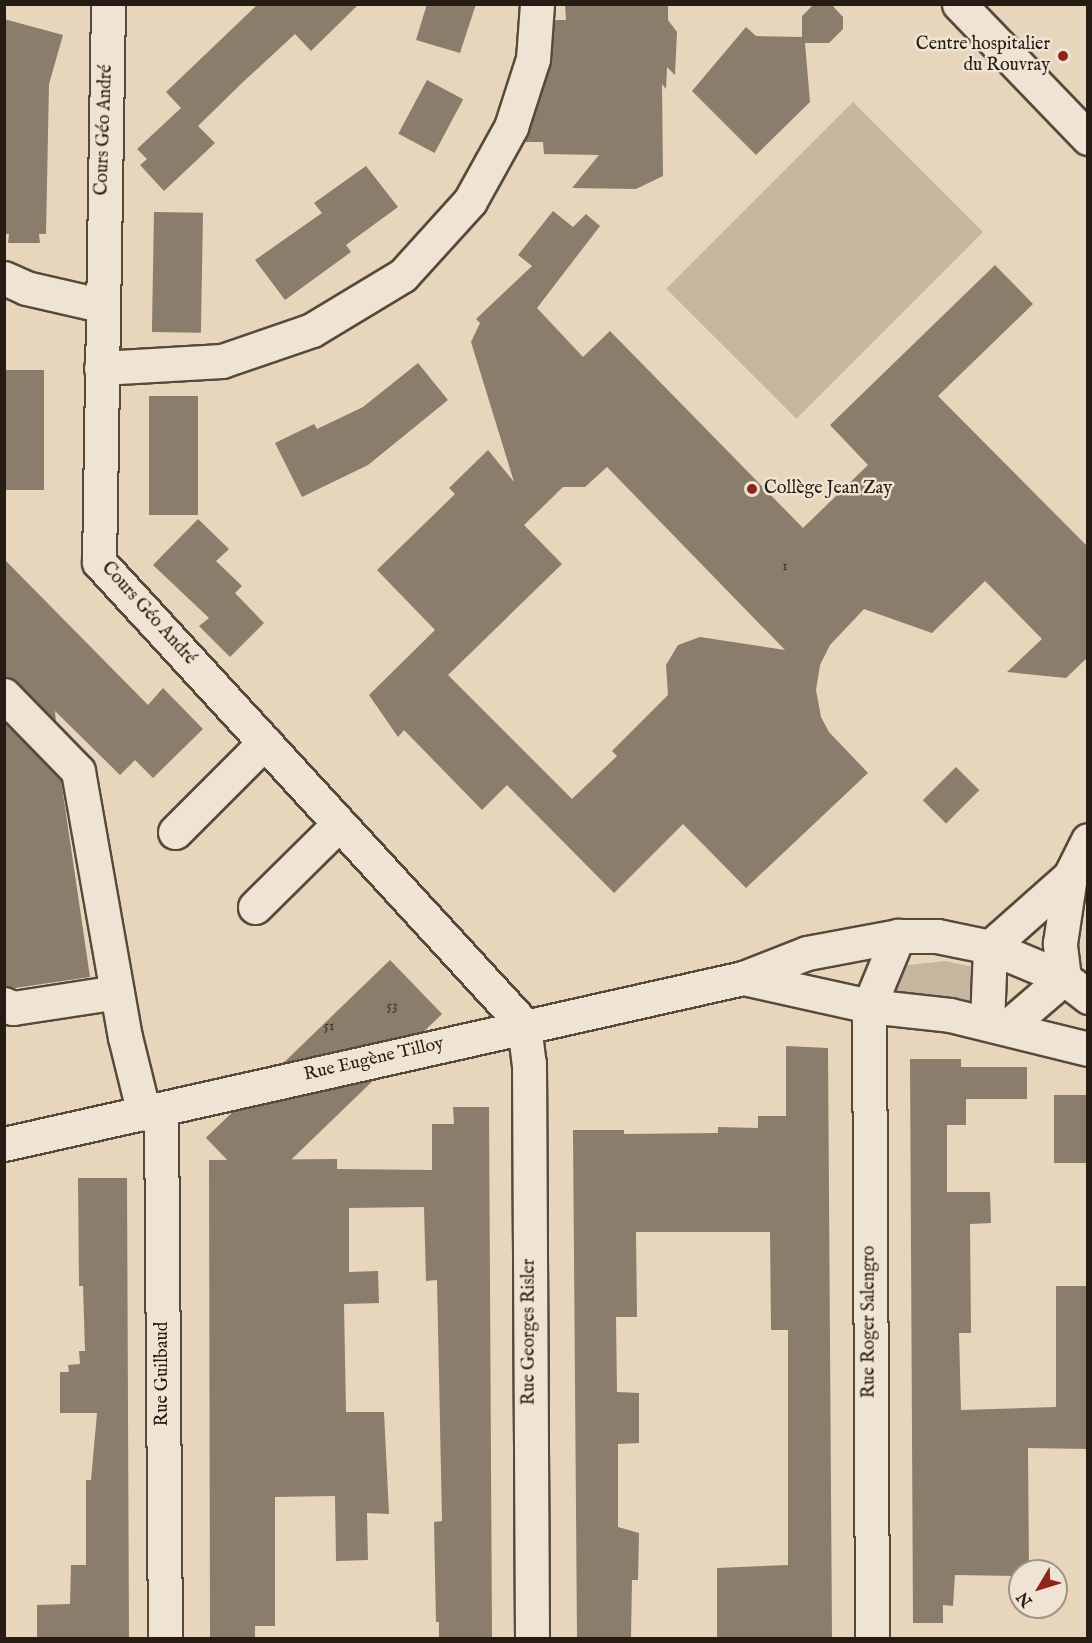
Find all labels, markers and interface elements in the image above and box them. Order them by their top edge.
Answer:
place label: Centre hospitalier du Rouvray [916,35,1050,78]
marker: Centre hospitalier du Rouvray [1054,47,1072,65]
street label: Cours Géo André [92,64,118,196]
place label: Collège Jean Zay [764,478,892,500]
marker: Collège Jean Zay [745,482,759,496]
house number: 1 [782,557,788,575]
street label: Cours Géo André [96,558,200,670]
house number: 53 [386,997,398,1015]
house number: 51 [323,1017,335,1035]
street label: Rue Eugène Tilloy [302,1033,446,1087]
street label: Rue Roger Salengro [859,1246,881,1398]
street label: Rue Georges Risler [519,1259,541,1405]
street label: Rue Guilbaud [152,1322,174,1426]
north arrow [1008,1559,1068,1619]
text: N [1013,1587,1038,1610]

